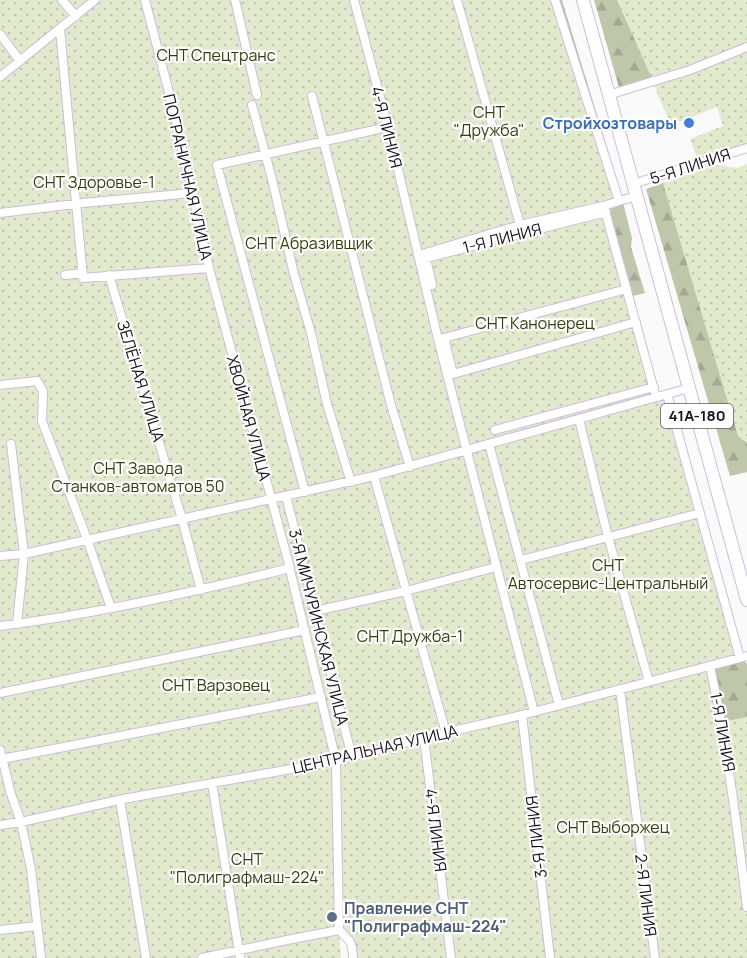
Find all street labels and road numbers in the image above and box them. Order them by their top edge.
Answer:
street label: 4-Я ЛИНИЯ [366,84,408,170]
street label: ПОГРАНИЧНАЯ УЛИЦА [158,92,218,262]
street label: 5-Я ЛИНИЯ [647,143,733,189]
street label: 1-Я ЛИНИЯ [460,218,544,258]
street label: ЗЕЛЁНАЯ УЛИЦА [112,318,170,444]
street label: ХВОЙНАЯ УЛИЦА [222,353,276,483]
road number: 41А-180 [661,404,733,428]
street label: 3-Я МИЧУРИНСКАЯ УЛИЦА [284,526,354,728]
street label: 1-Я ЛИНИЯ [705,691,741,773]
street label: ЦЕНТРАЛЬНАЯ УЛИЦА [290,719,460,779]
street label: 4-Я ЛИНИЯ [420,787,452,873]
street label: 3-Я ЛИНИЯ [520,794,552,880]
street label: 2-Я ЛИНИЯ [630,852,662,938]

